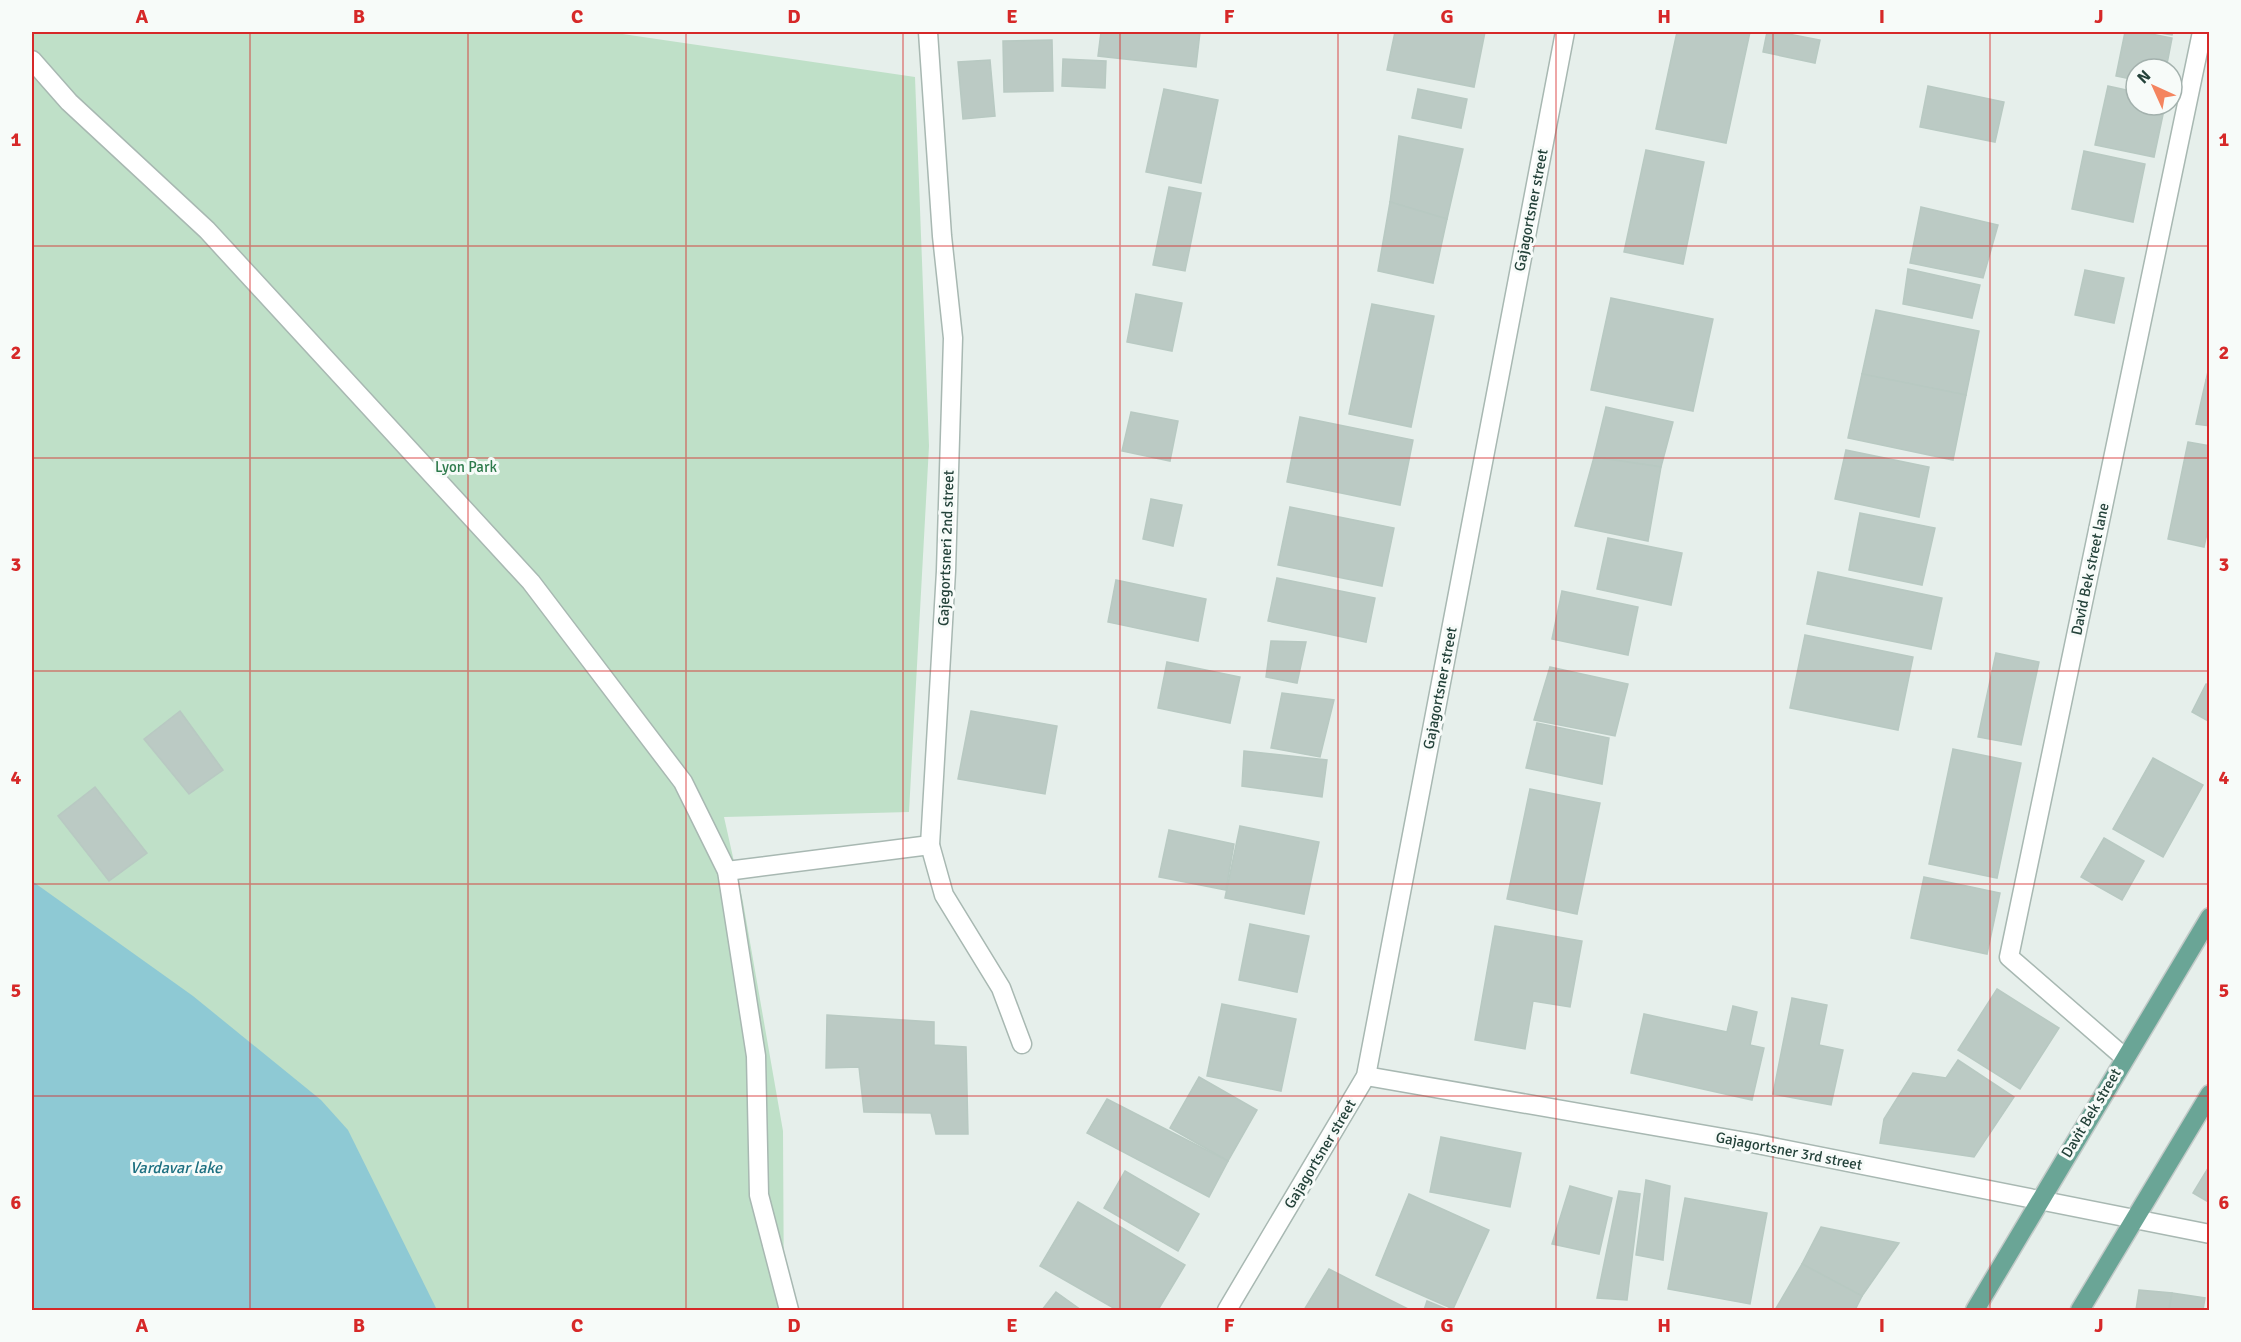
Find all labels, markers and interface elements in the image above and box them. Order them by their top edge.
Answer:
text: A [136,4,149,29]
text: B [353,4,365,29]
text: C [571,4,583,29]
text: D [787,4,801,29]
text: E [1006,4,1018,29]
text: F [1224,4,1235,29]
text: G [1440,4,1454,29]
text: H [1657,4,1671,29]
text: I [1879,4,1885,29]
text: J [2094,4,2104,29]
north arrow [2124,57,2184,117]
text: N [2133,66,2155,88]
text: 1 [11,127,22,152]
text: 1 [2219,127,2230,152]
street label: Gajagortsner street [1510,147,1552,273]
text: 2 [11,340,21,365]
text: 2 [2219,340,2229,365]
park label: Lyon Park [435,458,498,476]
street label: Gajegortsneri 2nd street [934,470,958,626]
street label: David Bek street lane [2067,501,2113,637]
text: 3 [11,552,21,577]
text: 3 [2219,552,2229,577]
street label: Gajagortsner street [1419,625,1461,751]
text: 4 [11,765,22,790]
text: 4 [2219,765,2230,790]
text: 5 [11,978,21,1003]
text: 5 [2219,978,2229,1003]
street label: Davit Bek street [2057,1065,2125,1161]
street label: Gajagortsner street [1280,1096,1360,1212]
street label: Gajagortsner 3rd street [1714,1128,1864,1174]
water label: Vardavar lake [130,1158,223,1178]
text: 6 [11,1190,22,1215]
text: 6 [2219,1190,2230,1215]
text: A [136,1313,149,1338]
text: B [353,1313,365,1338]
text: C [571,1313,583,1338]
text: D [787,1313,801,1338]
text: E [1006,1313,1018,1338]
text: F [1224,1313,1235,1338]
text: G [1440,1313,1454,1338]
text: H [1657,1313,1671,1338]
text: I [1879,1313,1885,1338]
text: J [2094,1313,2104,1338]

